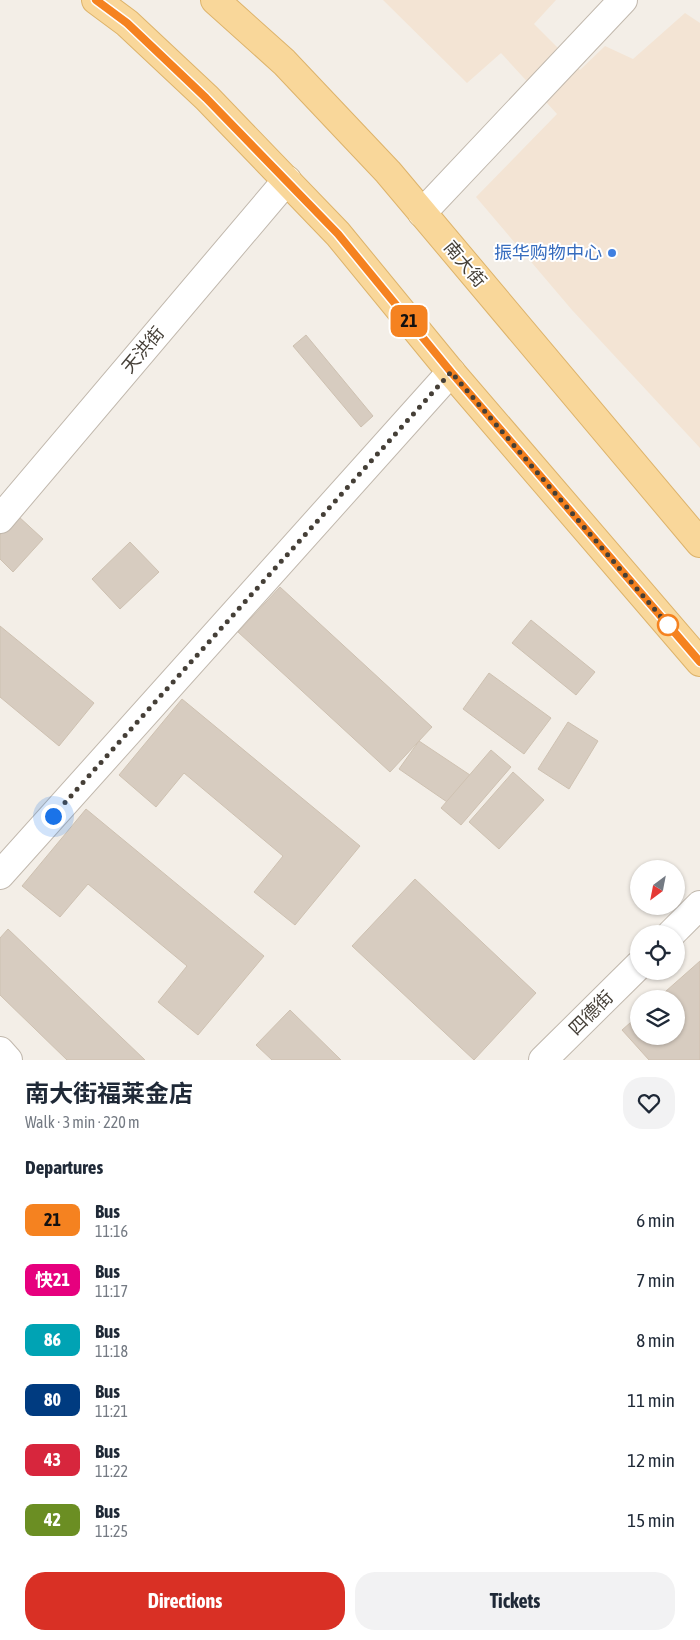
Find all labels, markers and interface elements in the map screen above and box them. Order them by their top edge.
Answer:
street label: 南大街 [440,236,491,291]
place label: 振华购物中心 [494,242,602,263]
marker: 振华购物中心 [606,247,618,259]
line badge: 21 [386,305,432,337]
text: 21 [401,310,417,331]
street label: 天洪街 [117,322,168,377]
unlabelled marker [657,614,679,636]
your location [41,804,66,829]
north arrow [630,860,685,915]
map controls [630,860,685,1045]
button: locate [630,925,685,980]
street label: 四德街 [564,986,617,1039]
button: layers [630,990,685,1045]
button: heart [623,1077,675,1129]
text: 南大街福莱金店 [25,1080,193,1107]
text: Walk · 3 min · 220 m [25,1113,139,1131]
text: Departures [25,1156,103,1178]
text: Bus [95,1200,120,1222]
text: 21 [44,1209,61,1230]
text: 6 min [636,1209,675,1231]
text: 11:16 [95,1222,128,1240]
text: Bus [95,1260,120,1282]
text: 快21 [35,1269,70,1290]
text: 7 min [636,1269,675,1291]
text: 11:17 [95,1282,128,1300]
text: Bus [95,1320,120,1342]
text: 86 [44,1329,61,1350]
text: 8 min [636,1329,675,1351]
text: 11:18 [95,1342,128,1360]
text: Bus [95,1380,120,1402]
text: 80 [44,1389,61,1410]
text: 11 min [627,1389,675,1411]
text: 11:21 [95,1402,128,1420]
text: Bus [95,1440,120,1462]
text: 43 [44,1449,61,1470]
text: 12 min [627,1449,675,1471]
text: 11:22 [95,1462,128,1480]
text: Bus [95,1500,120,1522]
text: 42 [44,1509,61,1530]
text: 15 min [627,1509,675,1531]
text: 11:25 [95,1522,128,1540]
button: Directions [25,1572,345,1630]
button: Tickets [355,1572,675,1630]

